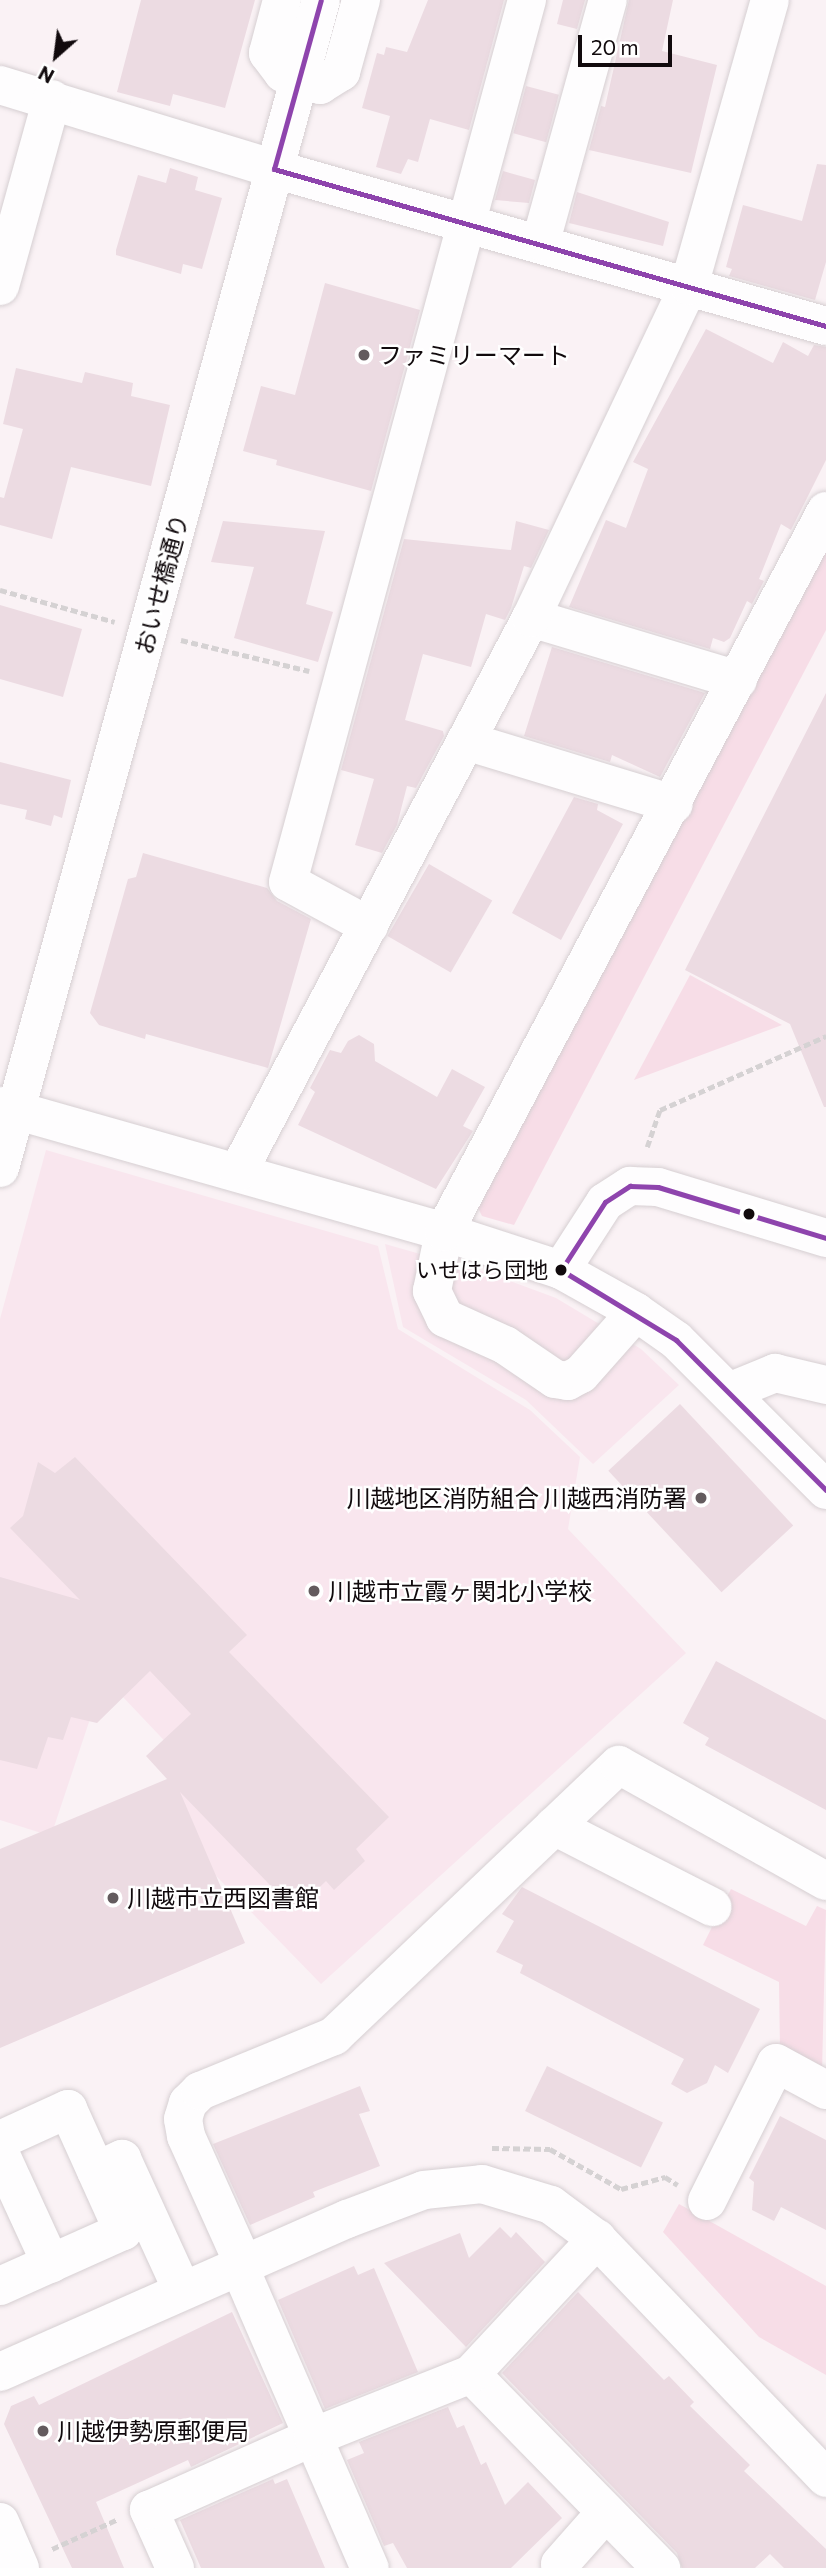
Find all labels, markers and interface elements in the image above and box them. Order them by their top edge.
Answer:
north arrow [21,21,91,91]
scale bar [581,21,676,65]
text: 20 m [591,34,639,59]
text: N [34,61,58,88]
place label: ファミリーマート [378,341,570,369]
marker: ファミリーマート [356,347,372,363]
street label: おいせ橋通り [128,511,194,657]
unlabelled marker [742,1207,756,1221]
place label: いせはら団地 [416,1257,548,1283]
marker: いせはら団地 [554,1263,568,1277]
place label: 川越地区消防組合 川越西消防署 [346,1484,687,1512]
marker: 川越地区消防組合 川越西消防署 [693,1490,709,1506]
place label: 川越市立霞ヶ関北小学校 [328,1577,592,1605]
marker: 川越市立霞ヶ関北小学校 [306,1583,322,1599]
place label: 川越市立西図書館 [127,1884,319,1912]
marker: 川越市立西図書館 [105,1890,121,1906]
place label: 川越伊勢原郵便局 [57,2417,249,2445]
marker: 川越伊勢原郵便局 [35,2423,51,2439]

